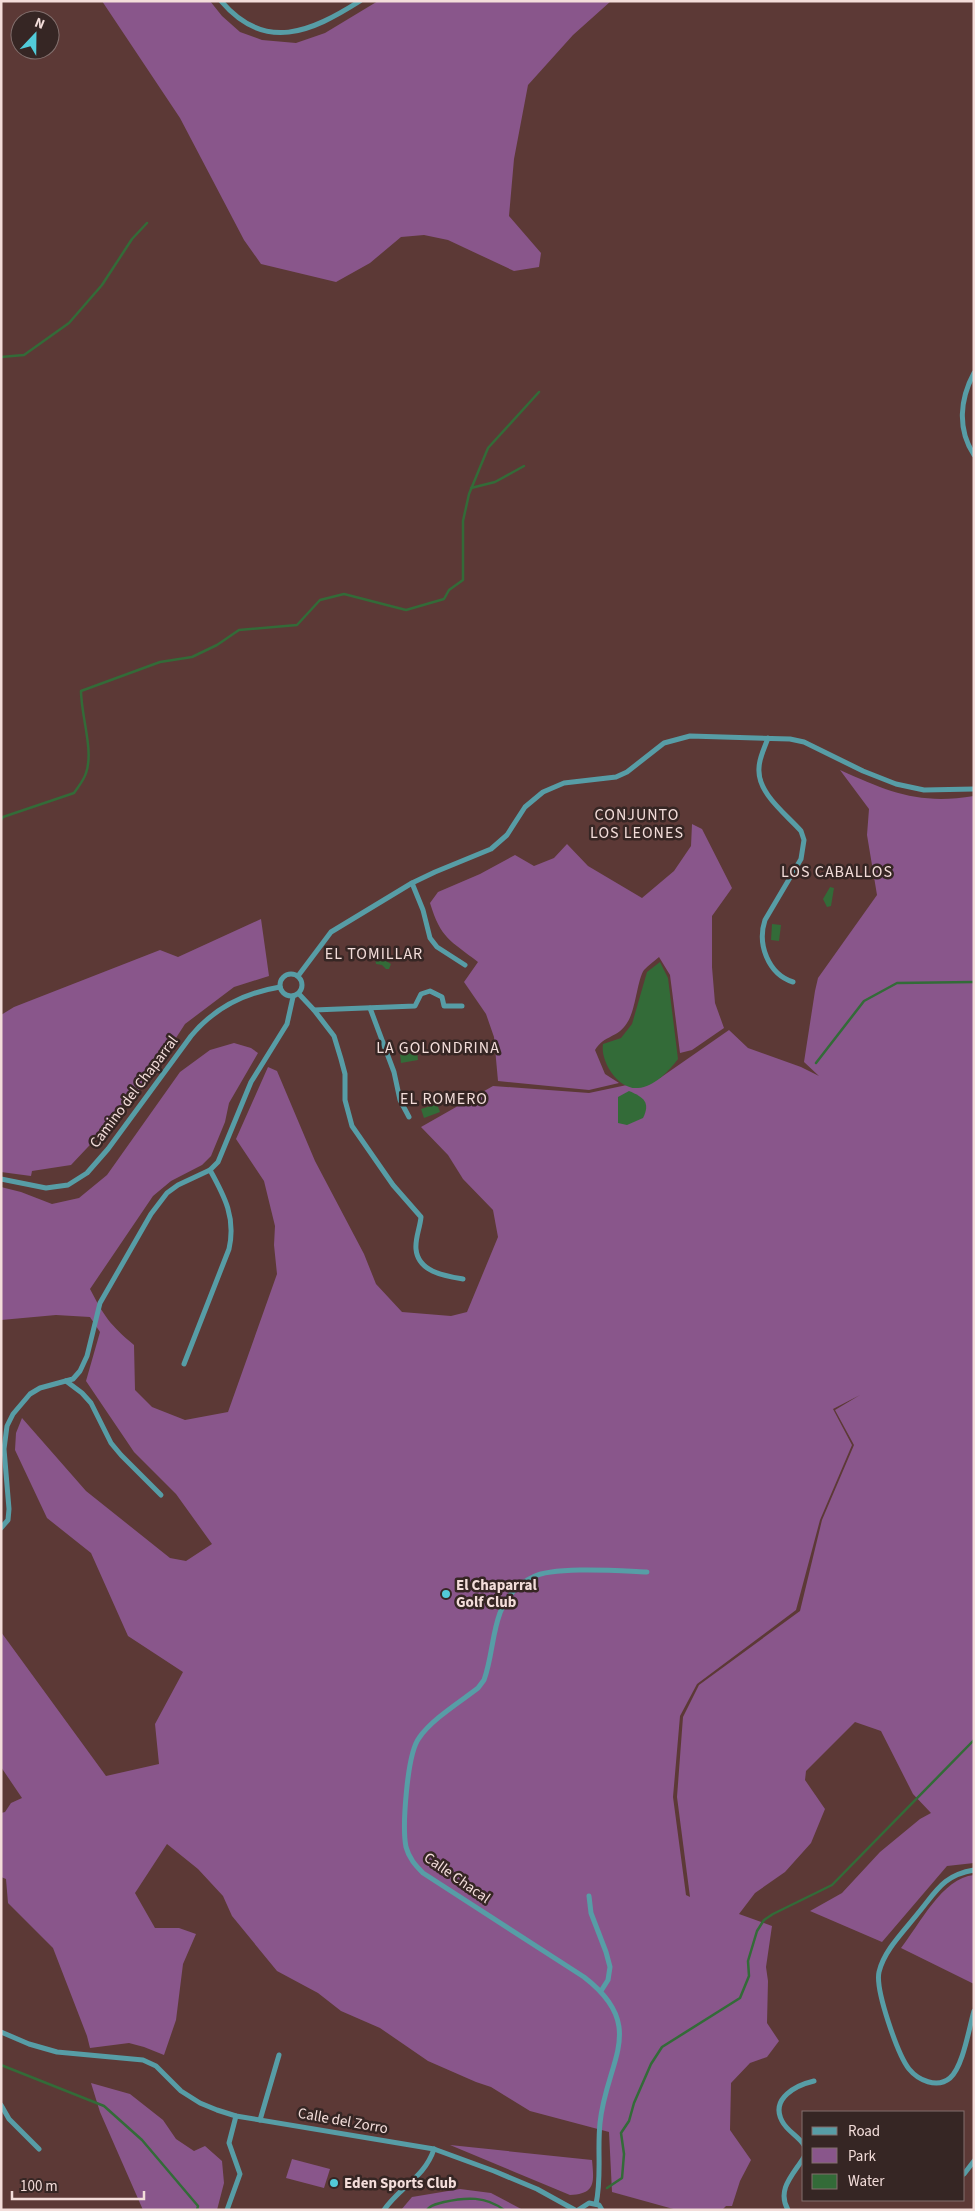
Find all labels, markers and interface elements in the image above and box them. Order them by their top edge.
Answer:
north arrow [10,10,60,60]
text: N [31,13,48,35]
district label: CONJUNTO LOS LEONES [590,804,684,844]
district label: LOS CABALLOS [781,861,893,883]
district label: EL TOMILLAR [325,943,423,965]
street label: Camino del Chaparral [85,1031,183,1152]
district label: LA GOLONDRINA [376,1037,500,1059]
district label: EL ROMERO [400,1088,488,1110]
place label: El Chaparral Golf Club [456,1575,537,1613]
marker: El Chaparral Golf Club [440,1588,452,1600]
street label: Calle Chacal [420,1847,495,1909]
street label: Calle del Zorro [296,2103,390,2139]
legend [802,2111,965,2201]
text: Road [848,2121,880,2142]
text: Park [848,2146,877,2167]
scale bar [12,2168,145,2200]
text: Water [848,2171,885,2192]
place label: Eden Sports Club [344,2173,457,2194]
text: 100 m [20,2176,58,2197]
marker: Eden Sports Club [328,2177,340,2189]

